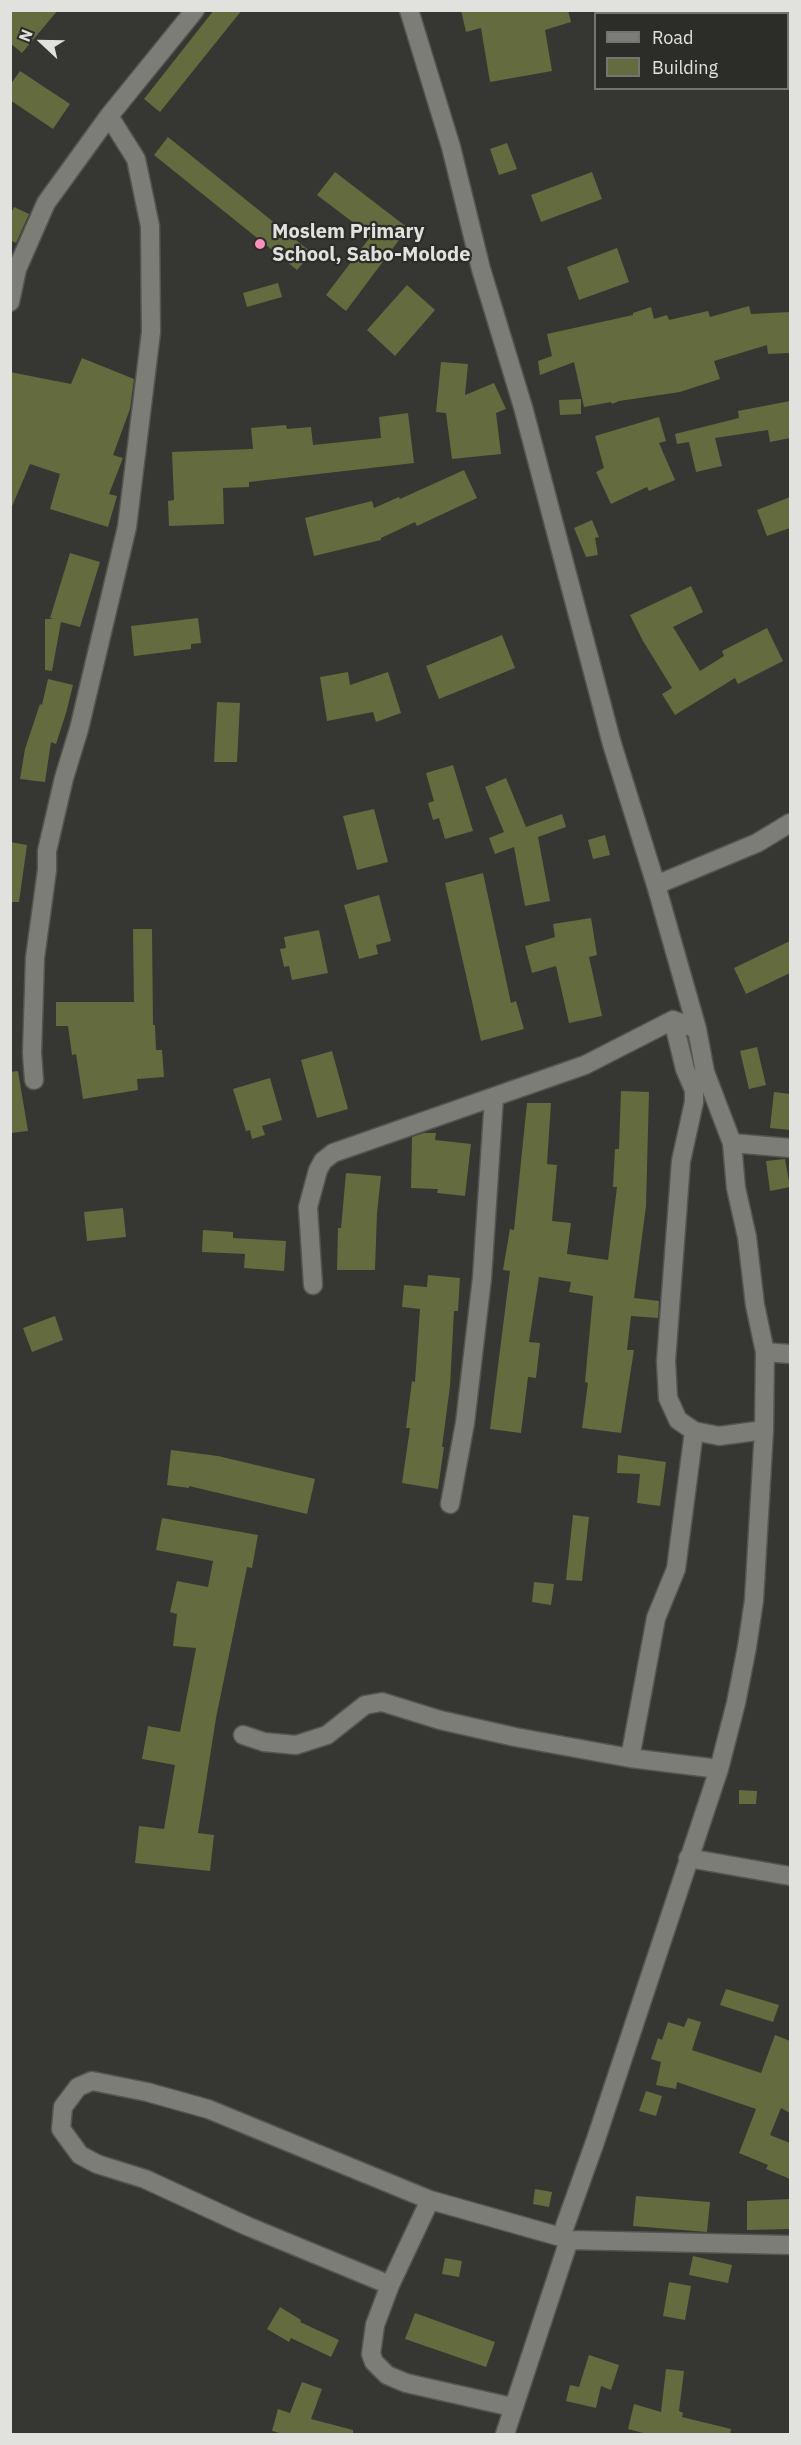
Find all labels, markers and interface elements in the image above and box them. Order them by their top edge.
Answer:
north arrow [12,12,72,72]
legend [594,12,789,90]
text: N [14,26,37,44]
text: Road [652,26,693,49]
text: Building [652,56,718,79]
place label: Moslem Primary School, Sabo-Molode [272,220,470,267]
marker: Moslem Primary School, Sabo-Molode [253,237,267,251]

